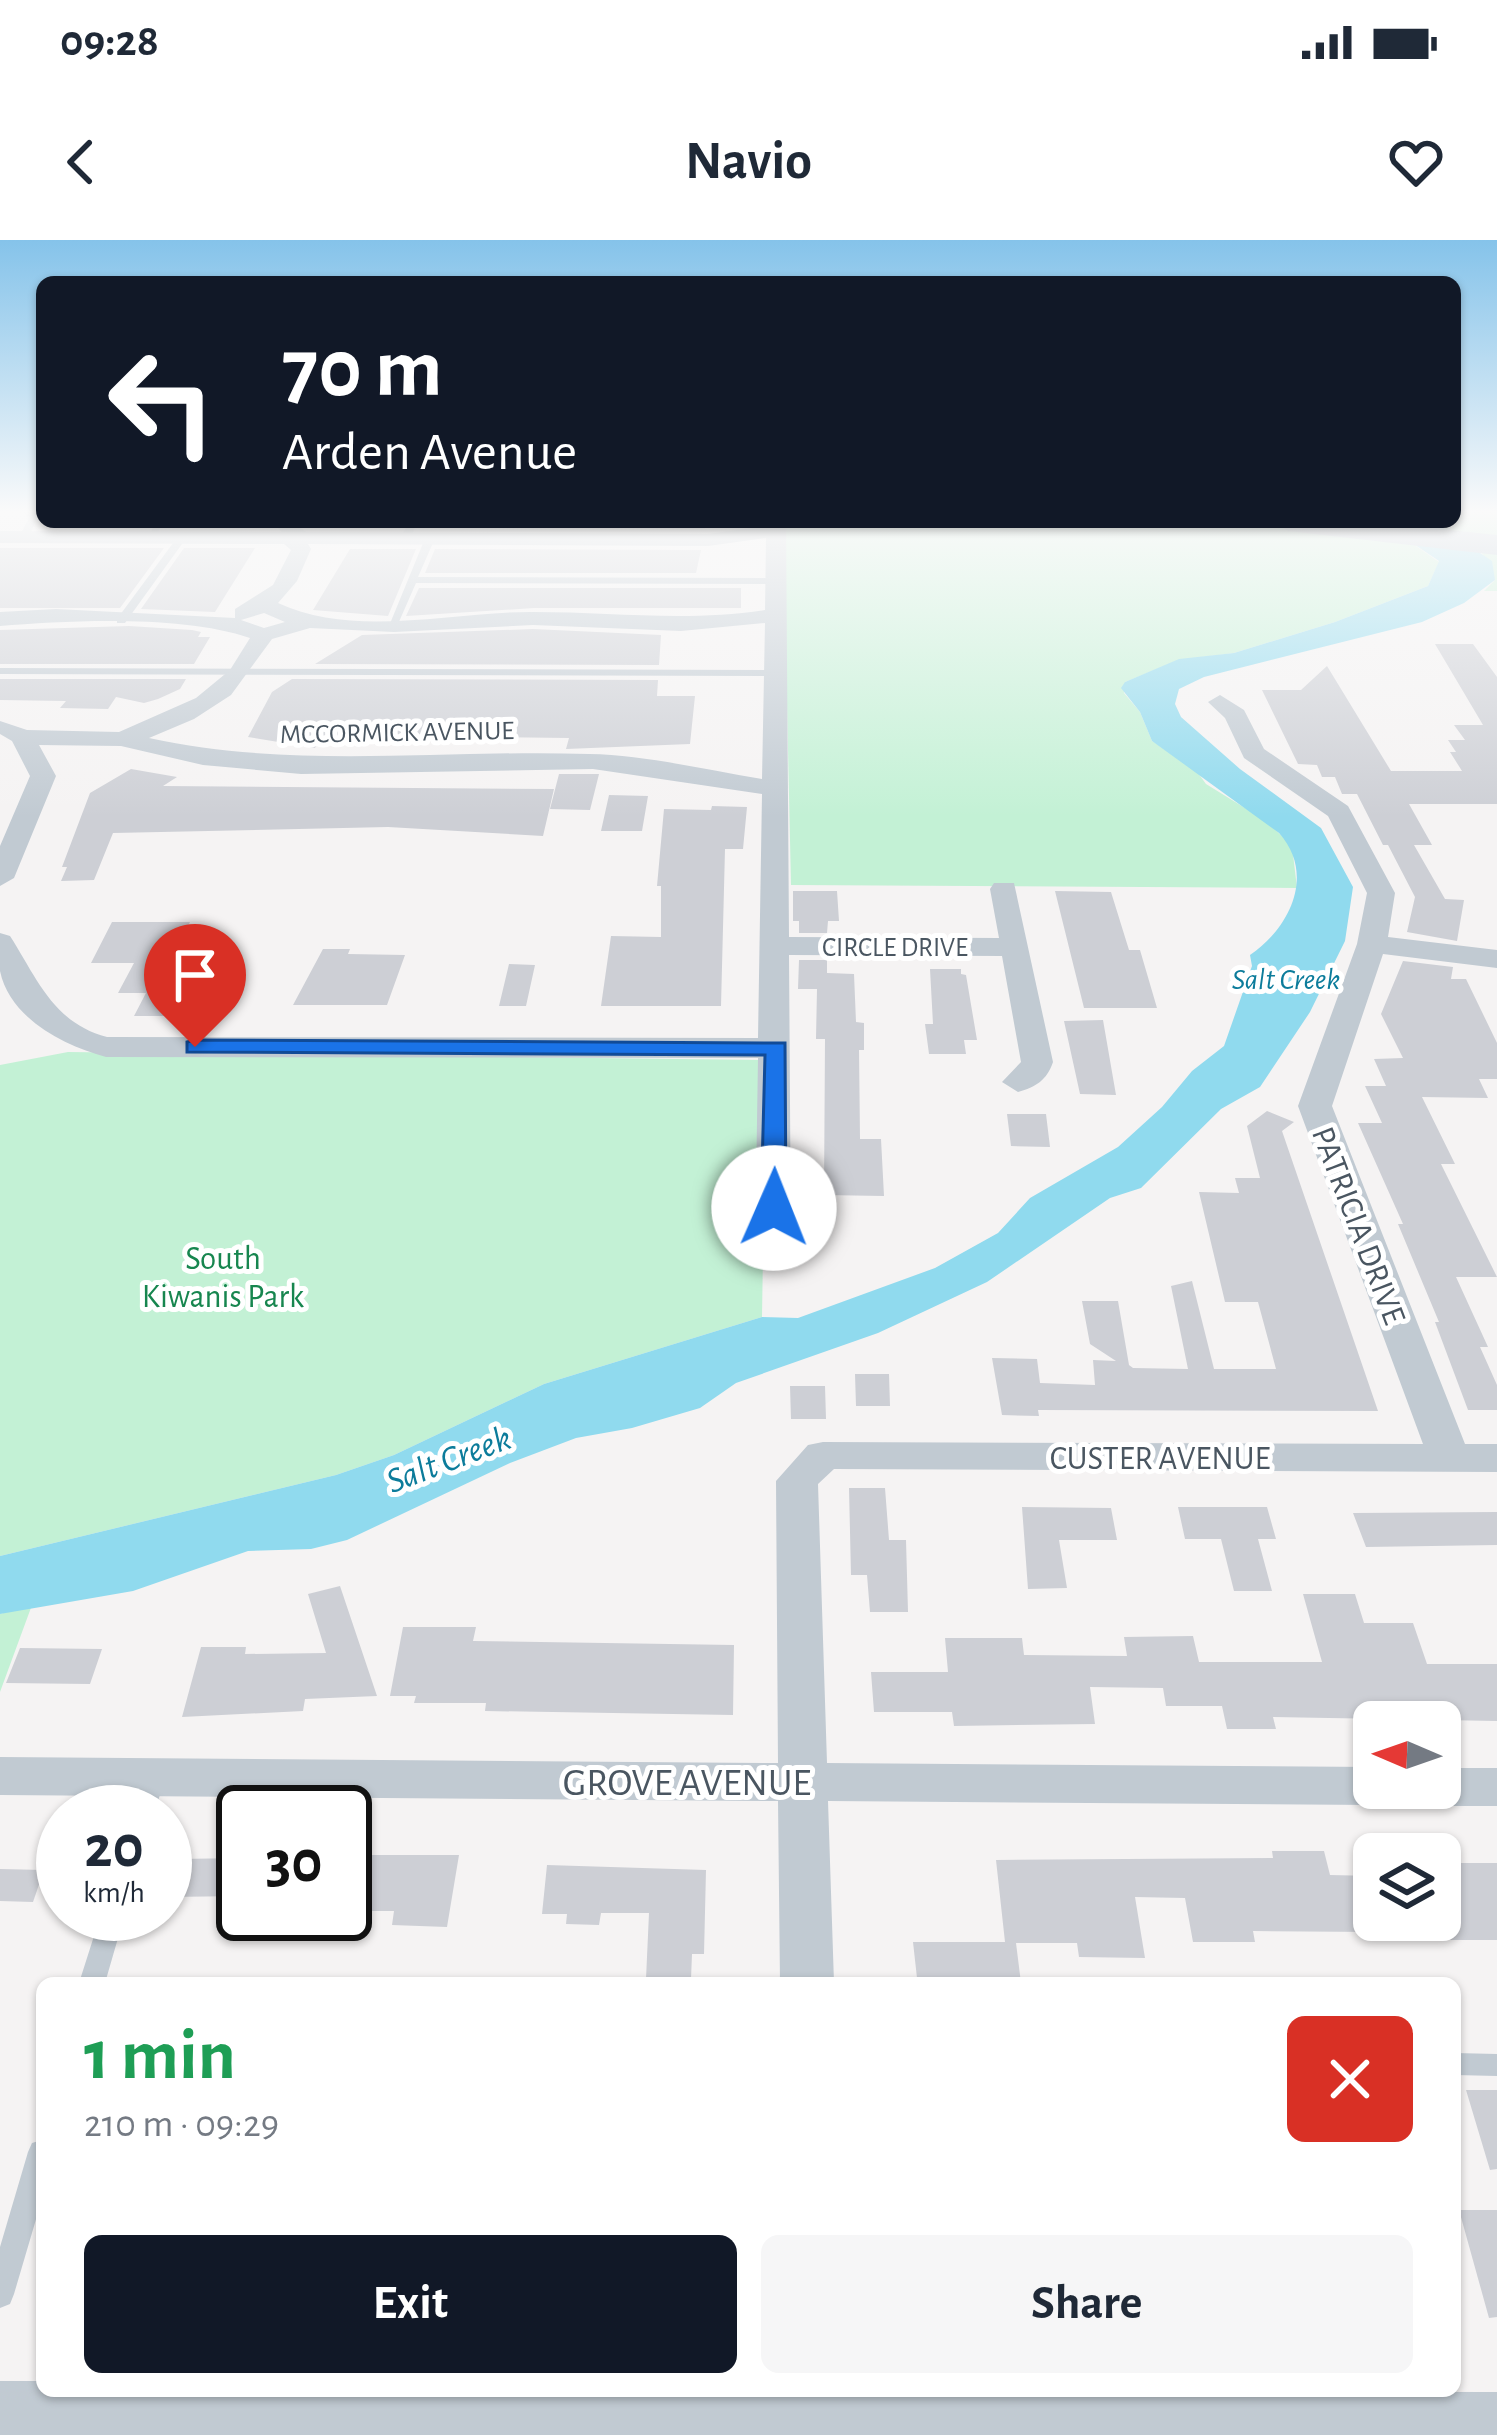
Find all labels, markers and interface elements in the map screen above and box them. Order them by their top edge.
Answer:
text: 09:28 [60,19,159,64]
icon: back [48,129,114,195]
icon: heart [1383,129,1449,195]
text: Navio [685,135,812,189]
icon: left [84,324,240,480]
text: 70 m [282,328,443,412]
text: Arden Avenue [282,426,577,480]
street label: MCCORMICK AVENUE [280,717,514,748]
pin [144,924,246,1047]
street label: CIRCLE DRIVE [822,934,968,961]
icon: arrive [162,942,228,1008]
water label: Salt Creek [1232,965,1340,995]
street label: PATRICIA DRIVE [1305,1123,1410,1329]
position arrow [711,1145,837,1271]
park label: South Kiwanis Park [142,1243,304,1314]
water label: Salt Creek [381,1420,516,1500]
street label: CUSTER AVENUE [1050,1443,1270,1476]
north arrow [1353,1701,1461,1809]
map controls [1353,1701,1461,1941]
street label: GROVE AVENUE [563,1764,811,1803]
speed limit sign: 30 [216,1785,372,1941]
text: 20 [84,1818,144,1878]
button: layers [1353,1833,1461,1941]
text: km/h [83,1878,145,1908]
button: close [1287,2016,1413,2142]
text: 1 min [84,2020,236,2092]
text: 210 m · 09:29 [84,2105,279,2144]
button: Exit [84,2235,737,2373]
button: Share [761,2235,1413,2373]

